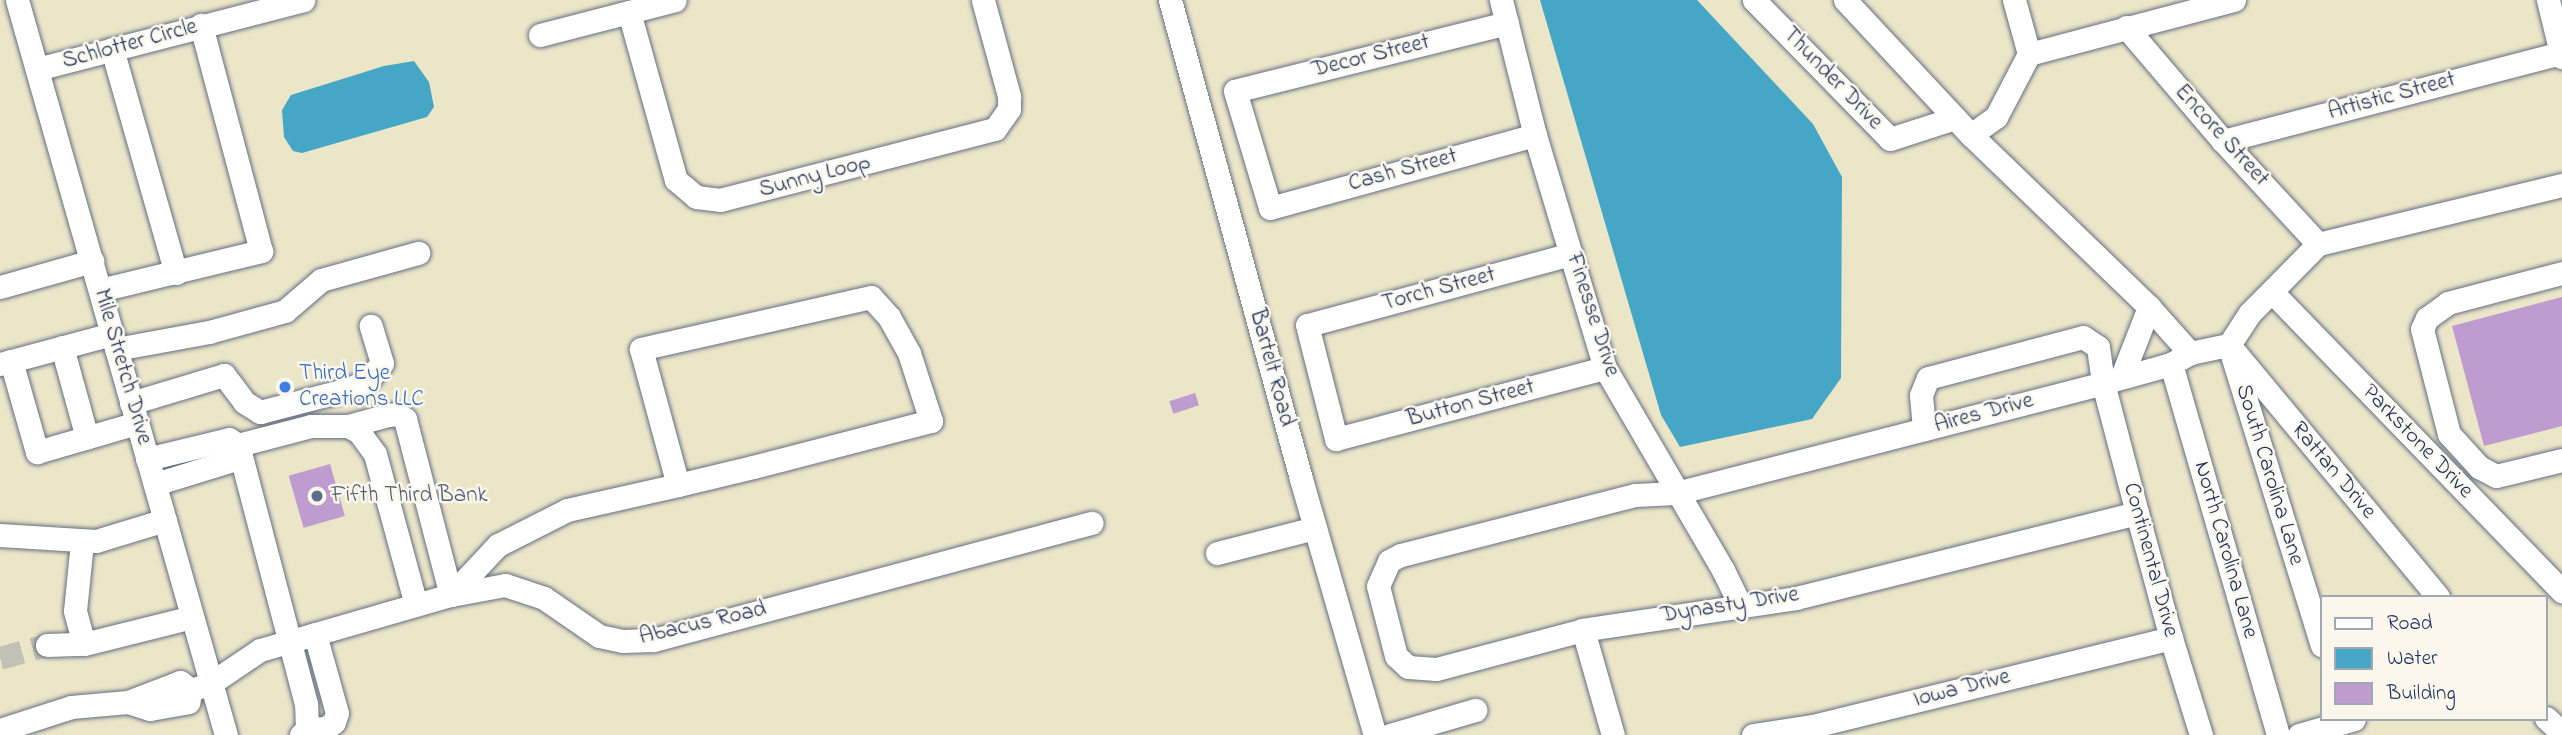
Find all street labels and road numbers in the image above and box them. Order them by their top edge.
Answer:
street label: Schlotter Circle [59,14,201,76]
street label: Thunder Drive [1776,22,1888,136]
street label: Decor Street [1309,29,1433,85]
street label: Artistic Street [2325,67,2459,127]
street label: Encore Street [2168,79,2274,193]
street label: Cash Street [1346,143,1460,199]
street label: Sunny Loop [756,149,874,205]
street label: Finesse Drive [1559,250,1625,380]
street label: Torch Street [1379,262,1499,318]
street label: Mile Stretch Drive [87,286,157,448]
street label: Bartelt Road [1242,306,1300,430]
street label: Button Street [1404,374,1538,434]
street label: Parkstone Drive [2356,379,2478,505]
street label: South Carolina Lane [2228,381,2310,569]
street label: Aires Drive [1932,388,2036,440]
street label: Rattan Drive [2284,417,2382,525]
street label: North Carolina Lane [2187,458,2263,642]
street label: Continental Drive [2116,480,2184,640]
street label: Dynasty Drive [1659,581,1801,631]
street label: Abacus Road [637,596,769,652]
street label: Iowa Drive [1911,664,2013,714]

